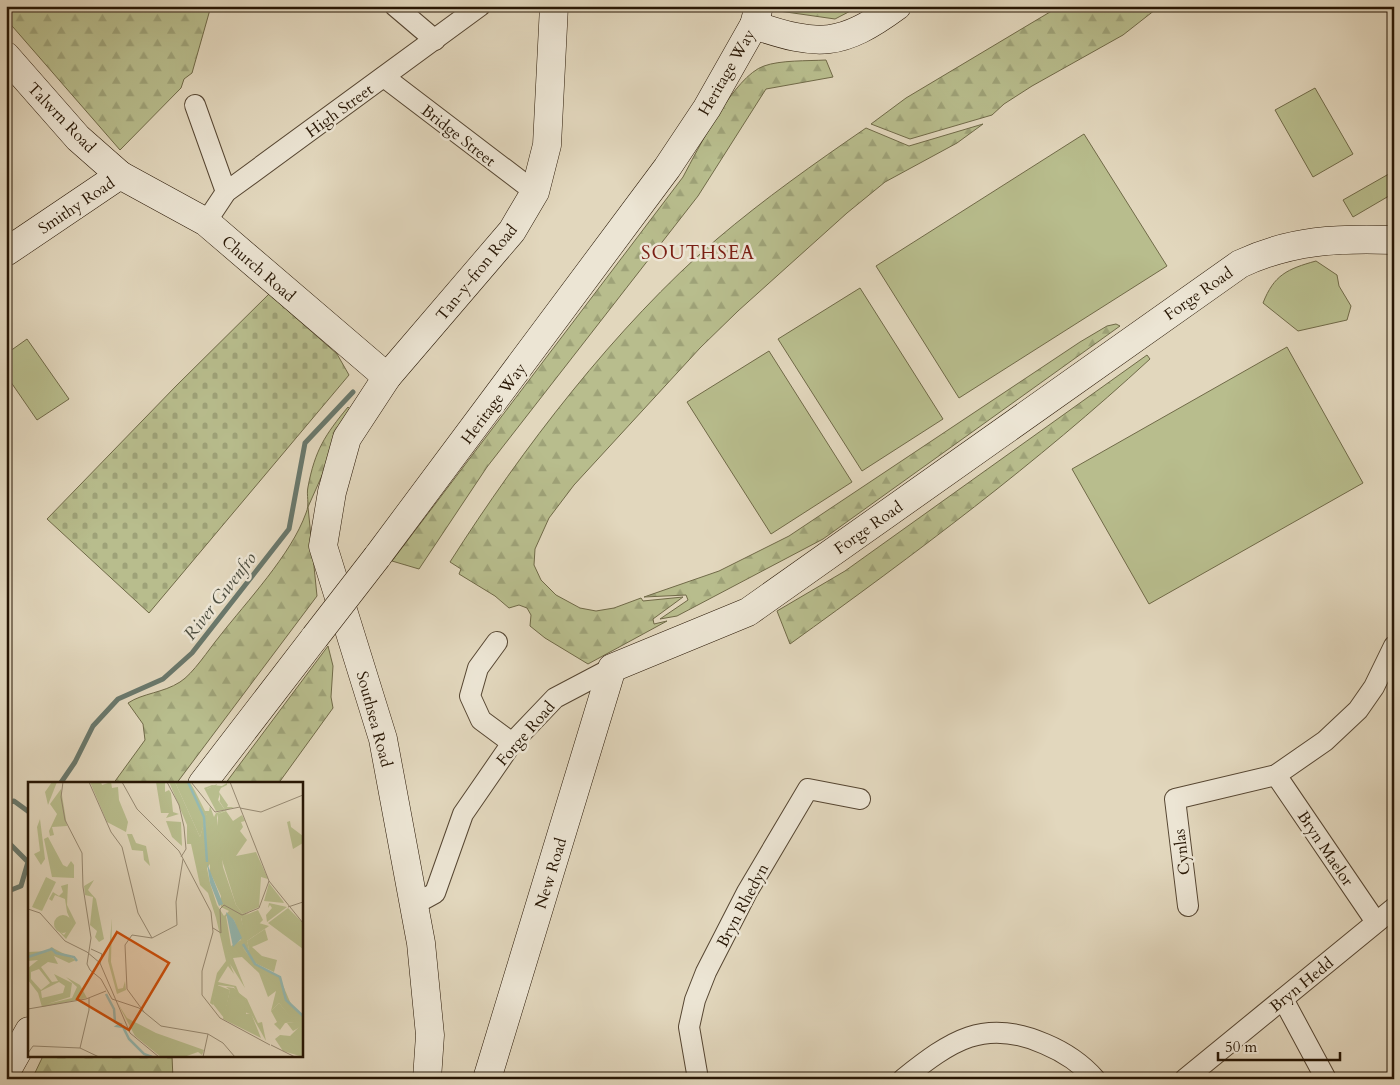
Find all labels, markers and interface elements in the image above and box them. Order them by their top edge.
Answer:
street label: Heritage Way [693,25,761,120]
street label: Talwrn Road [22,78,101,158]
street label: High Street [301,79,378,143]
street label: Bridge Street [417,100,500,172]
street label: Smithy Road [34,172,120,239]
street label: Tan-y-fron Road [431,219,523,326]
street label: Church Road [217,231,300,307]
district label: SOUTHSEA [641,240,755,266]
street label: Forge Road [1160,262,1238,326]
street label: Heritage Way [456,358,532,449]
street label: Forge Road [830,496,908,560]
water label: River Gwenfro [178,547,263,645]
street label: Southsea Road [351,669,398,770]
street label: Forge Road [491,696,560,771]
inset map [28,782,302,1058]
street label: Bryn Maelor [1292,807,1359,891]
street label: Cynlas [1168,828,1196,876]
street label: New Road [530,835,572,912]
street label: Bryn Rhedyn [712,860,774,951]
street label: Bryn Hedd [1265,952,1339,1017]
scale bar [1218,1030,1340,1062]
text: 50 m [1225,1037,1257,1057]

